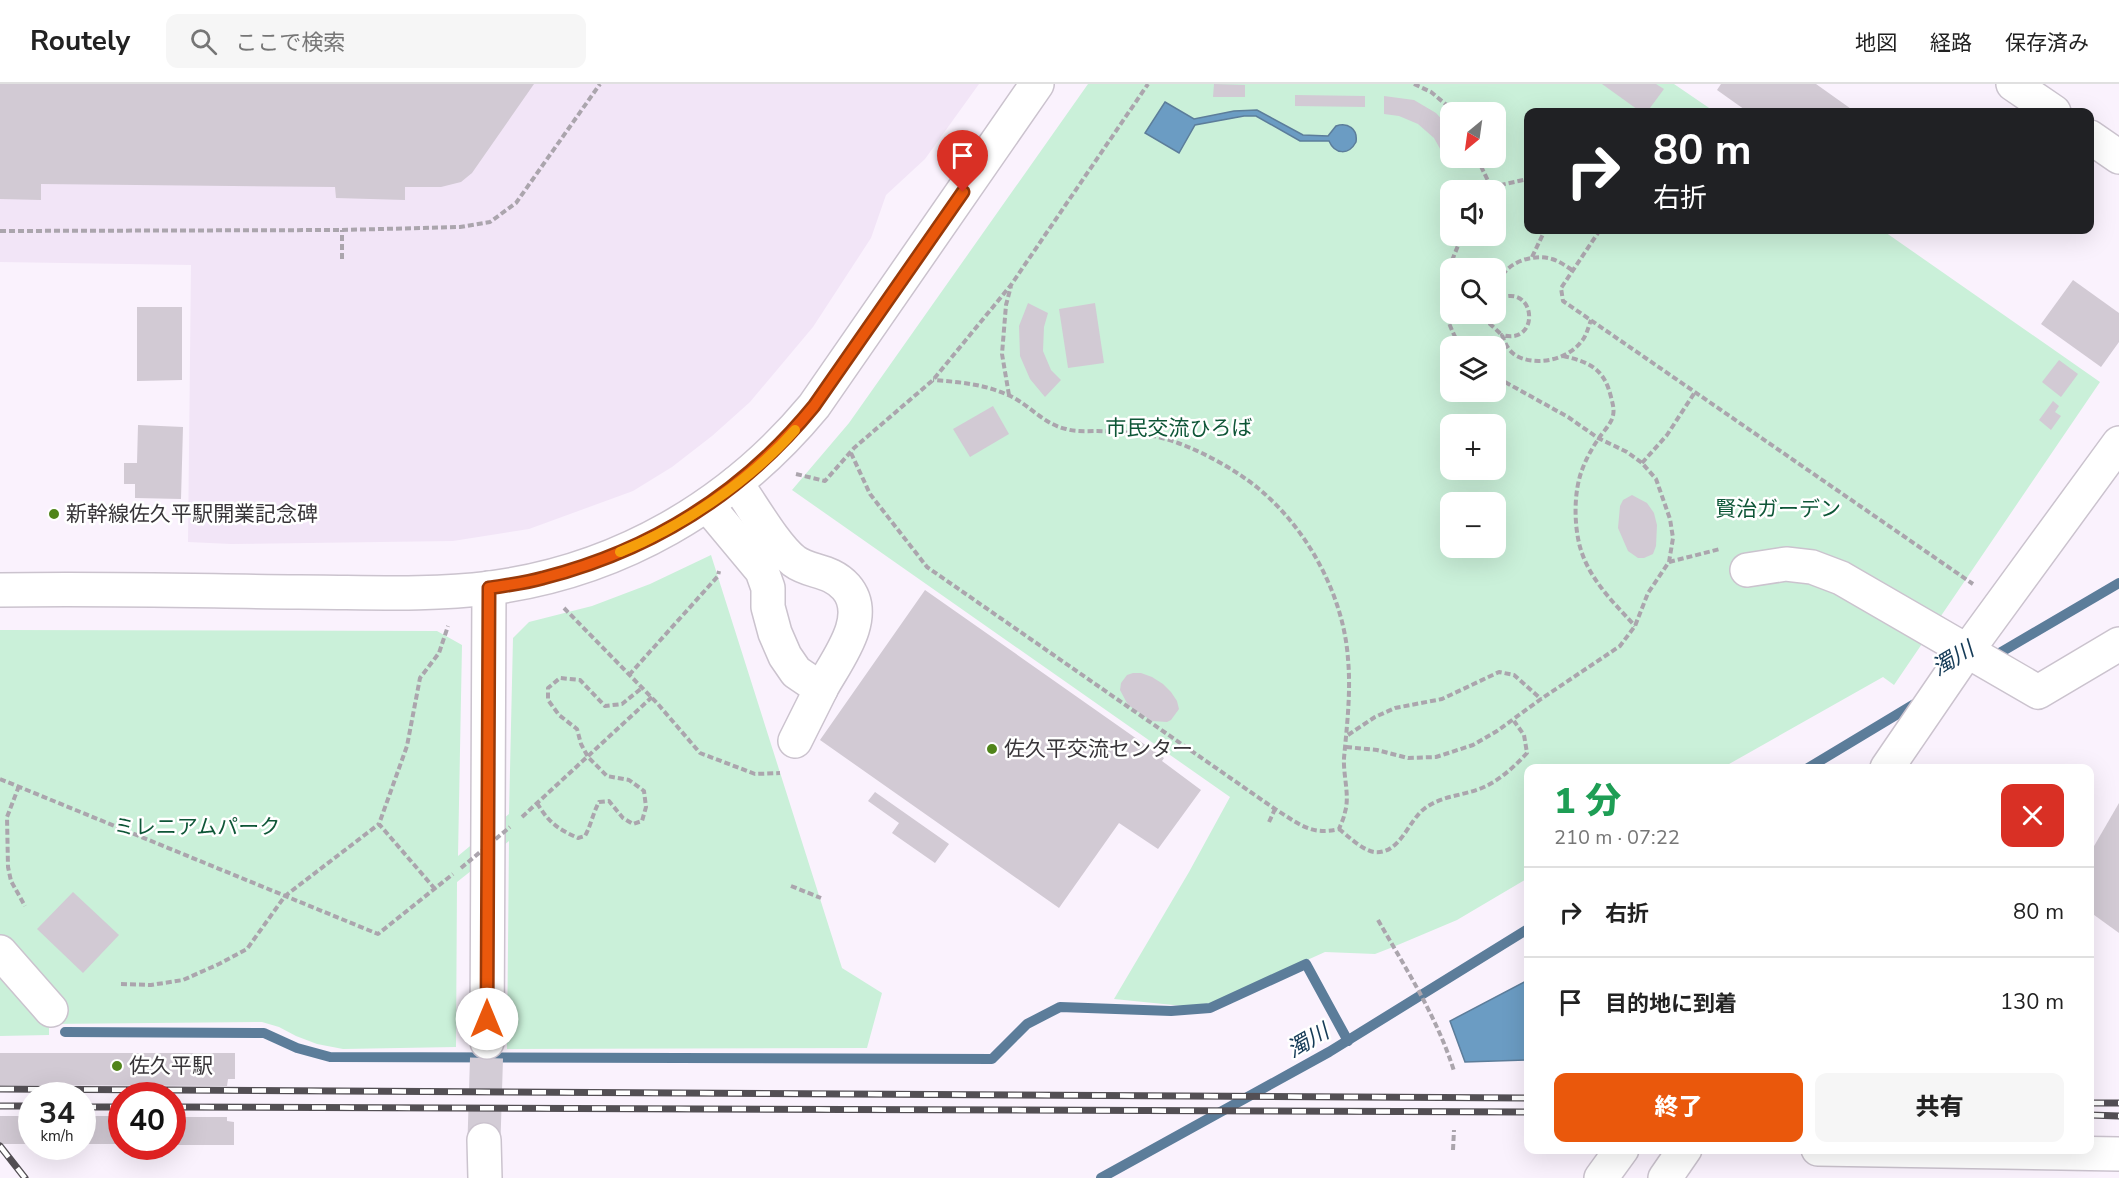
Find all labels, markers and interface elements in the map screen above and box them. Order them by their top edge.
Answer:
search box [166,14,586,68]
text: Routely [30,22,130,60]
icon: search [187,25,220,58]
text: ここで検索 [235,28,345,58]
text: 地図 [1855,29,1897,57]
text: 経路 [1930,29,1972,57]
text: 保存済み [2005,29,2089,57]
north arrow [1440,102,1506,168]
map controls [1440,102,1506,558]
text: 80 m [1653,122,1752,179]
pin [937,130,988,192]
icon: right [1554,132,1632,210]
icon: arrive [946,139,979,172]
button: sound [1440,180,1506,246]
text: 右折 [1653,180,1707,217]
button: search [1440,258,1506,324]
button: layers [1440,336,1506,402]
park label: 市民交流ひろば [1106,414,1253,442]
button: + [1440,414,1506,480]
button: − [1440,492,1506,558]
park label: 賢治ガーデン [1715,495,1841,523]
place label: 新幹線佐久平駅開業記念碑 [66,500,318,528]
marker: 新幹線佐久平駅開業記念碑 [47,507,61,521]
water label: 濁川 [1926,634,1981,683]
place label: 佐久平交流センター [1004,735,1193,763]
marker: 佐久平交流センター [985,742,999,756]
text: 1 分 [1554,777,1622,826]
button: close [2001,784,2064,847]
park label: ミレニアムパーク [114,813,280,841]
text: 210 m · 07:22 [1554,824,1680,851]
icon: right [1554,896,1587,929]
text: 80 m [2013,897,2064,927]
text: 右折 [1605,899,1649,929]
icon: arrive [1554,986,1587,1019]
position arrow [455,987,519,1051]
text: 130 m [2000,987,2064,1017]
text: 目的地に到着 [1605,989,1737,1019]
water label: 濁川 [1281,1016,1336,1065]
place label: 佐久平駅 [129,1052,213,1080]
marker: 佐久平駅 [110,1059,124,1073]
button: 終了 [1554,1073,1803,1142]
button: 共有 [1815,1073,2064,1142]
speed limit sign: 40 [108,1082,186,1160]
text: 34 [39,1093,75,1134]
text: km/h [40,1126,74,1146]

